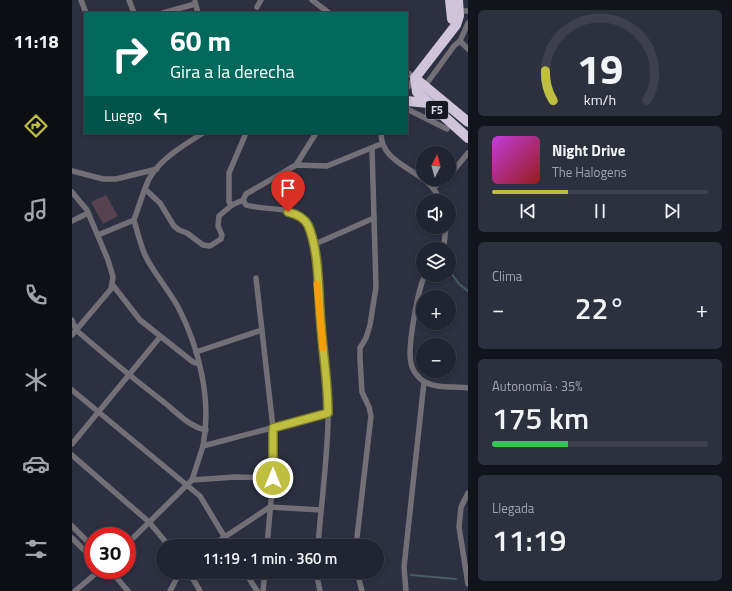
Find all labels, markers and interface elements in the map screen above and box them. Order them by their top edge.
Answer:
text: 60 m [170,19,231,62]
text: 11:18 [14,28,58,55]
icon: right [104,28,156,80]
text: 19 [577,37,623,100]
text: Gira a la derecha [170,58,295,85]
text: km/h [584,89,616,111]
road number: F5 [426,101,448,119]
text: Luego [104,104,142,127]
icon: left [150,104,172,126]
icon: directions [22,112,50,140]
text: Night Drive [552,139,625,162]
north arrow [416,146,456,186]
map controls [416,146,456,378]
text: The Halogens [552,162,627,182]
pin [271,171,305,212]
icon: arrive [277,177,299,199]
button: sound [416,194,456,234]
icon: music [22,196,50,224]
icon: previous [517,200,539,222]
icon: pause [589,200,611,222]
icon: next [661,200,683,222]
button: layers [416,242,456,282]
text: Clima [492,266,522,286]
icon: phone [22,281,50,309]
text: 22° [575,285,625,331]
button: + [416,290,456,330]
text: − [492,292,504,326]
text: + [696,292,708,326]
button: − [416,338,456,378]
icon: climate [22,366,50,394]
text: Autonomía · 35% [492,376,583,396]
text: 175 km [492,395,589,441]
icon: car [22,450,50,478]
position arrow [252,457,294,499]
text: Llegada [492,498,534,518]
text: 11:19 [492,517,566,563]
speed limit sign: 30 [84,527,136,579]
icon: filters [22,535,50,563]
text: 11:19 · 1 min · 360 m [203,547,337,570]

